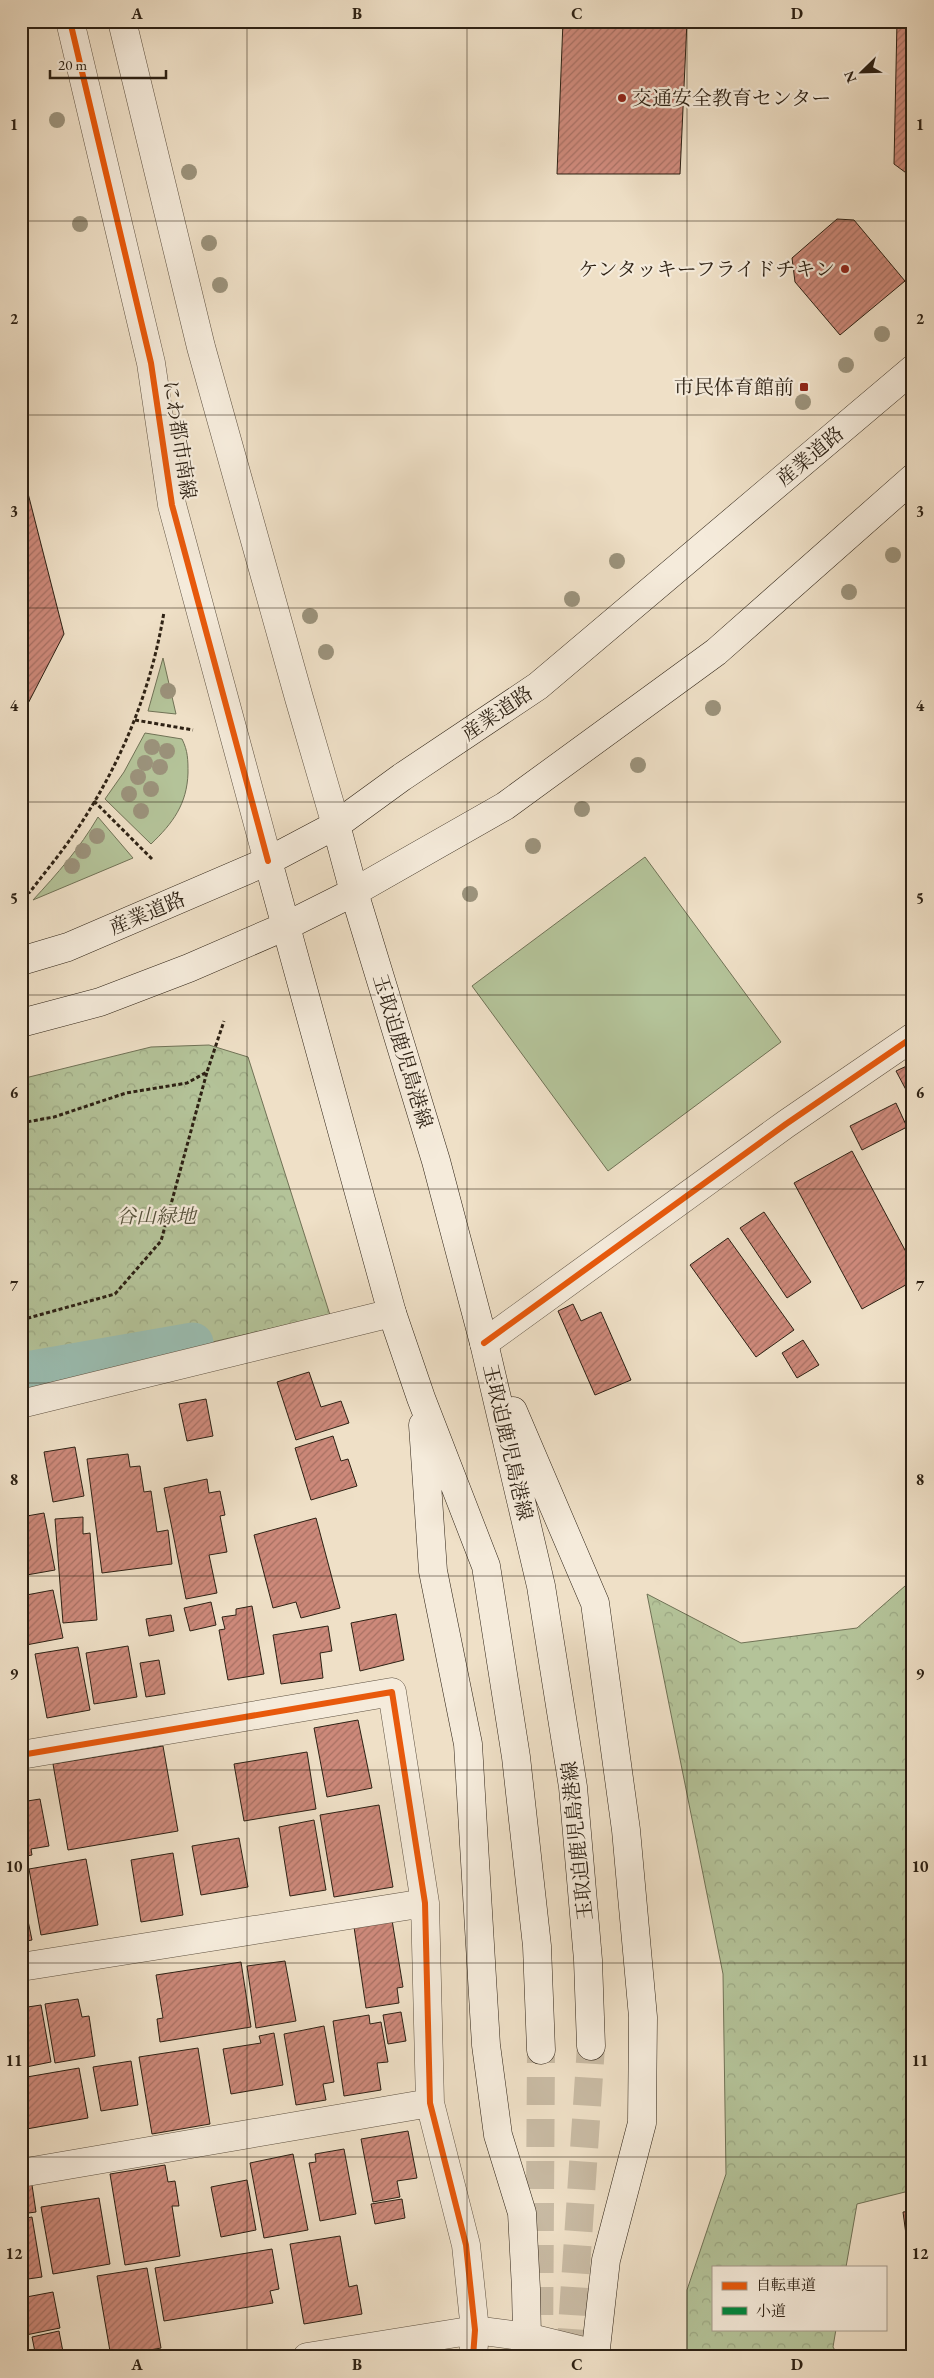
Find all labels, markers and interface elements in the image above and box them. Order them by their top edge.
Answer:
text: A [130,3,143,24]
text: B [352,3,362,24]
text: C [571,3,583,24]
text: D [791,3,803,24]
scale bar [50,48,166,80]
north arrow [836,48,886,98]
text: 20 m [58,55,87,74]
text: N [839,68,861,86]
place label: 交通安全教育センター [632,85,831,111]
marker: 交通安全教育センター [616,92,628,104]
text: 1 [10,114,18,135]
text: 1 [916,114,924,135]
place label: ケンタッキーフライドチキン [579,256,835,282]
marker: ケンタッキーフライドチキン [839,263,851,275]
text: 2 [10,308,19,329]
text: 2 [916,308,925,329]
place label: 市民体育館前 [674,374,794,400]
street label: にわ都市南線 [158,379,202,501]
marker: 市民体育館前 [798,381,810,393]
street label: 産業道路 [771,420,849,492]
text: 3 [10,501,18,522]
text: 3 [916,501,924,522]
street label: 産業道路 [457,680,537,746]
text: 4 [10,695,19,716]
text: 4 [916,695,925,716]
street label: 産業道路 [105,885,189,941]
text: 5 [10,888,18,909]
text: 5 [916,888,924,909]
street label: 玉取迫鹿児島港線 [367,971,439,1131]
text: 6 [10,1082,19,1103]
text: 6 [916,1082,925,1103]
park label: 谷山緑地 [116,1203,198,1229]
text: 7 [10,1275,19,1296]
text: 7 [916,1275,925,1296]
street label: 玉取迫鹿児島港線 [477,1361,539,1523]
text: 8 [10,1469,18,1490]
text: 8 [916,1469,924,1490]
text: 9 [10,1663,19,1684]
text: 9 [916,1663,925,1684]
street label: 玉取迫鹿児島港線 [556,1760,598,1922]
text: 10 [6,1856,23,1877]
text: 10 [912,1856,929,1877]
text: 11 [6,2050,22,2071]
text: 11 [912,2050,928,2071]
text: 12 [6,2243,23,2264]
text: 12 [912,2243,929,2264]
legend [712,2266,886,2330]
text: 自転車道 [756,2275,816,2294]
text: 小道 [756,2301,786,2320]
text: A [130,2354,143,2375]
text: B [352,2354,362,2375]
text: C [571,2354,583,2375]
text: D [791,2354,803,2375]

